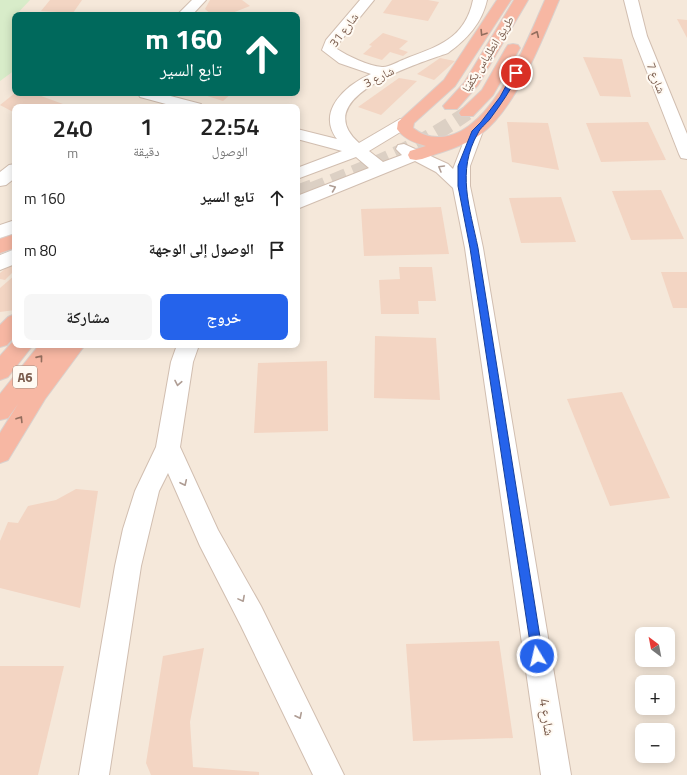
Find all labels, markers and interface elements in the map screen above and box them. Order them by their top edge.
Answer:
street label: شارع 31 [324,8,363,51]
street label: طريق انطلياس بكفيّا [457,12,519,96]
text: 160 m [145,17,222,60]
icon: ahead [236,28,288,80]
one-way arrow [480,29,488,36]
one-way arrow [531,31,539,38]
text: تابع السير [160,56,222,83]
pin [499,56,533,90]
street label: شارع 7 [642,59,671,96]
street label: شارع 3 [360,61,398,92]
icon: arrive [505,62,527,84]
text: 1 [140,108,153,144]
text: 22:54 [200,108,260,144]
text: 240 [52,110,93,146]
text: دقيقة [133,141,160,161]
text: الوصول [212,141,248,161]
text: m [67,143,78,163]
one-way arrow [438,166,445,173]
text: تابع السير [201,185,254,208]
one-way arrow [330,185,337,193]
text: 160 m [24,187,65,210]
icon: ahead [266,187,288,209]
text: الوصول إلى الوجهة [149,237,254,260]
text: 80 m [24,239,57,262]
icon: arrive [266,239,288,261]
button: مشاركة [24,294,152,340]
button: خروج [160,294,288,340]
one-way arrow [36,355,43,362]
road number: A6 [13,366,37,388]
one-way arrow [175,380,183,386]
one-way arrow [15,416,23,423]
one-way arrow [179,478,187,486]
one-way arrow [237,595,244,602]
north arrow [635,627,675,667]
map controls [635,627,675,763]
position arrow [516,635,558,677]
button: + [635,675,675,715]
street label: شارع 4 [534,697,561,737]
one-way arrow [294,711,302,719]
button: − [635,723,675,763]

